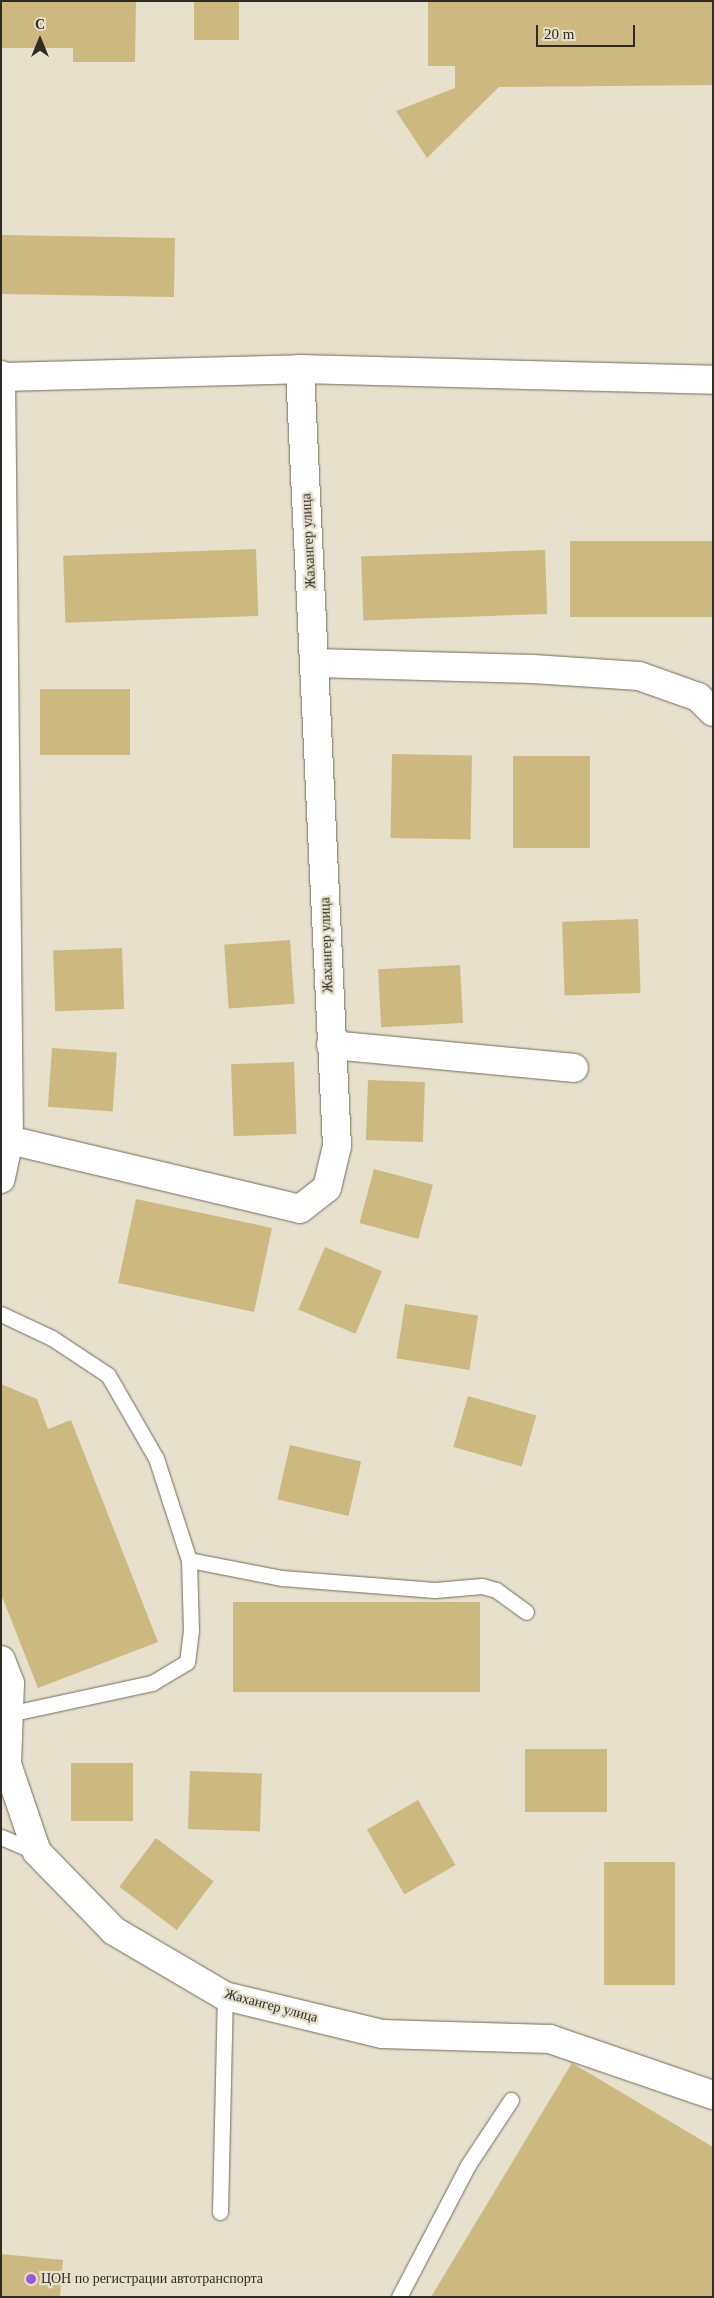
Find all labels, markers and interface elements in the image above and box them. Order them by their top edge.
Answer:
north arrow [15,15,65,65]
scale bar [539,15,638,47]
text: С [35,17,45,32]
text: 20 m [544,26,574,42]
street label: Жахангер улица [298,493,320,589]
street label: Жахангер улица [317,897,337,993]
street label: Жахангер улица [223,1985,319,2027]
place label: ЦОН по регистрации автотранспорта [41,2271,263,2287]
marker: ЦОН по регистрации автотранспорта [25,2273,37,2285]

